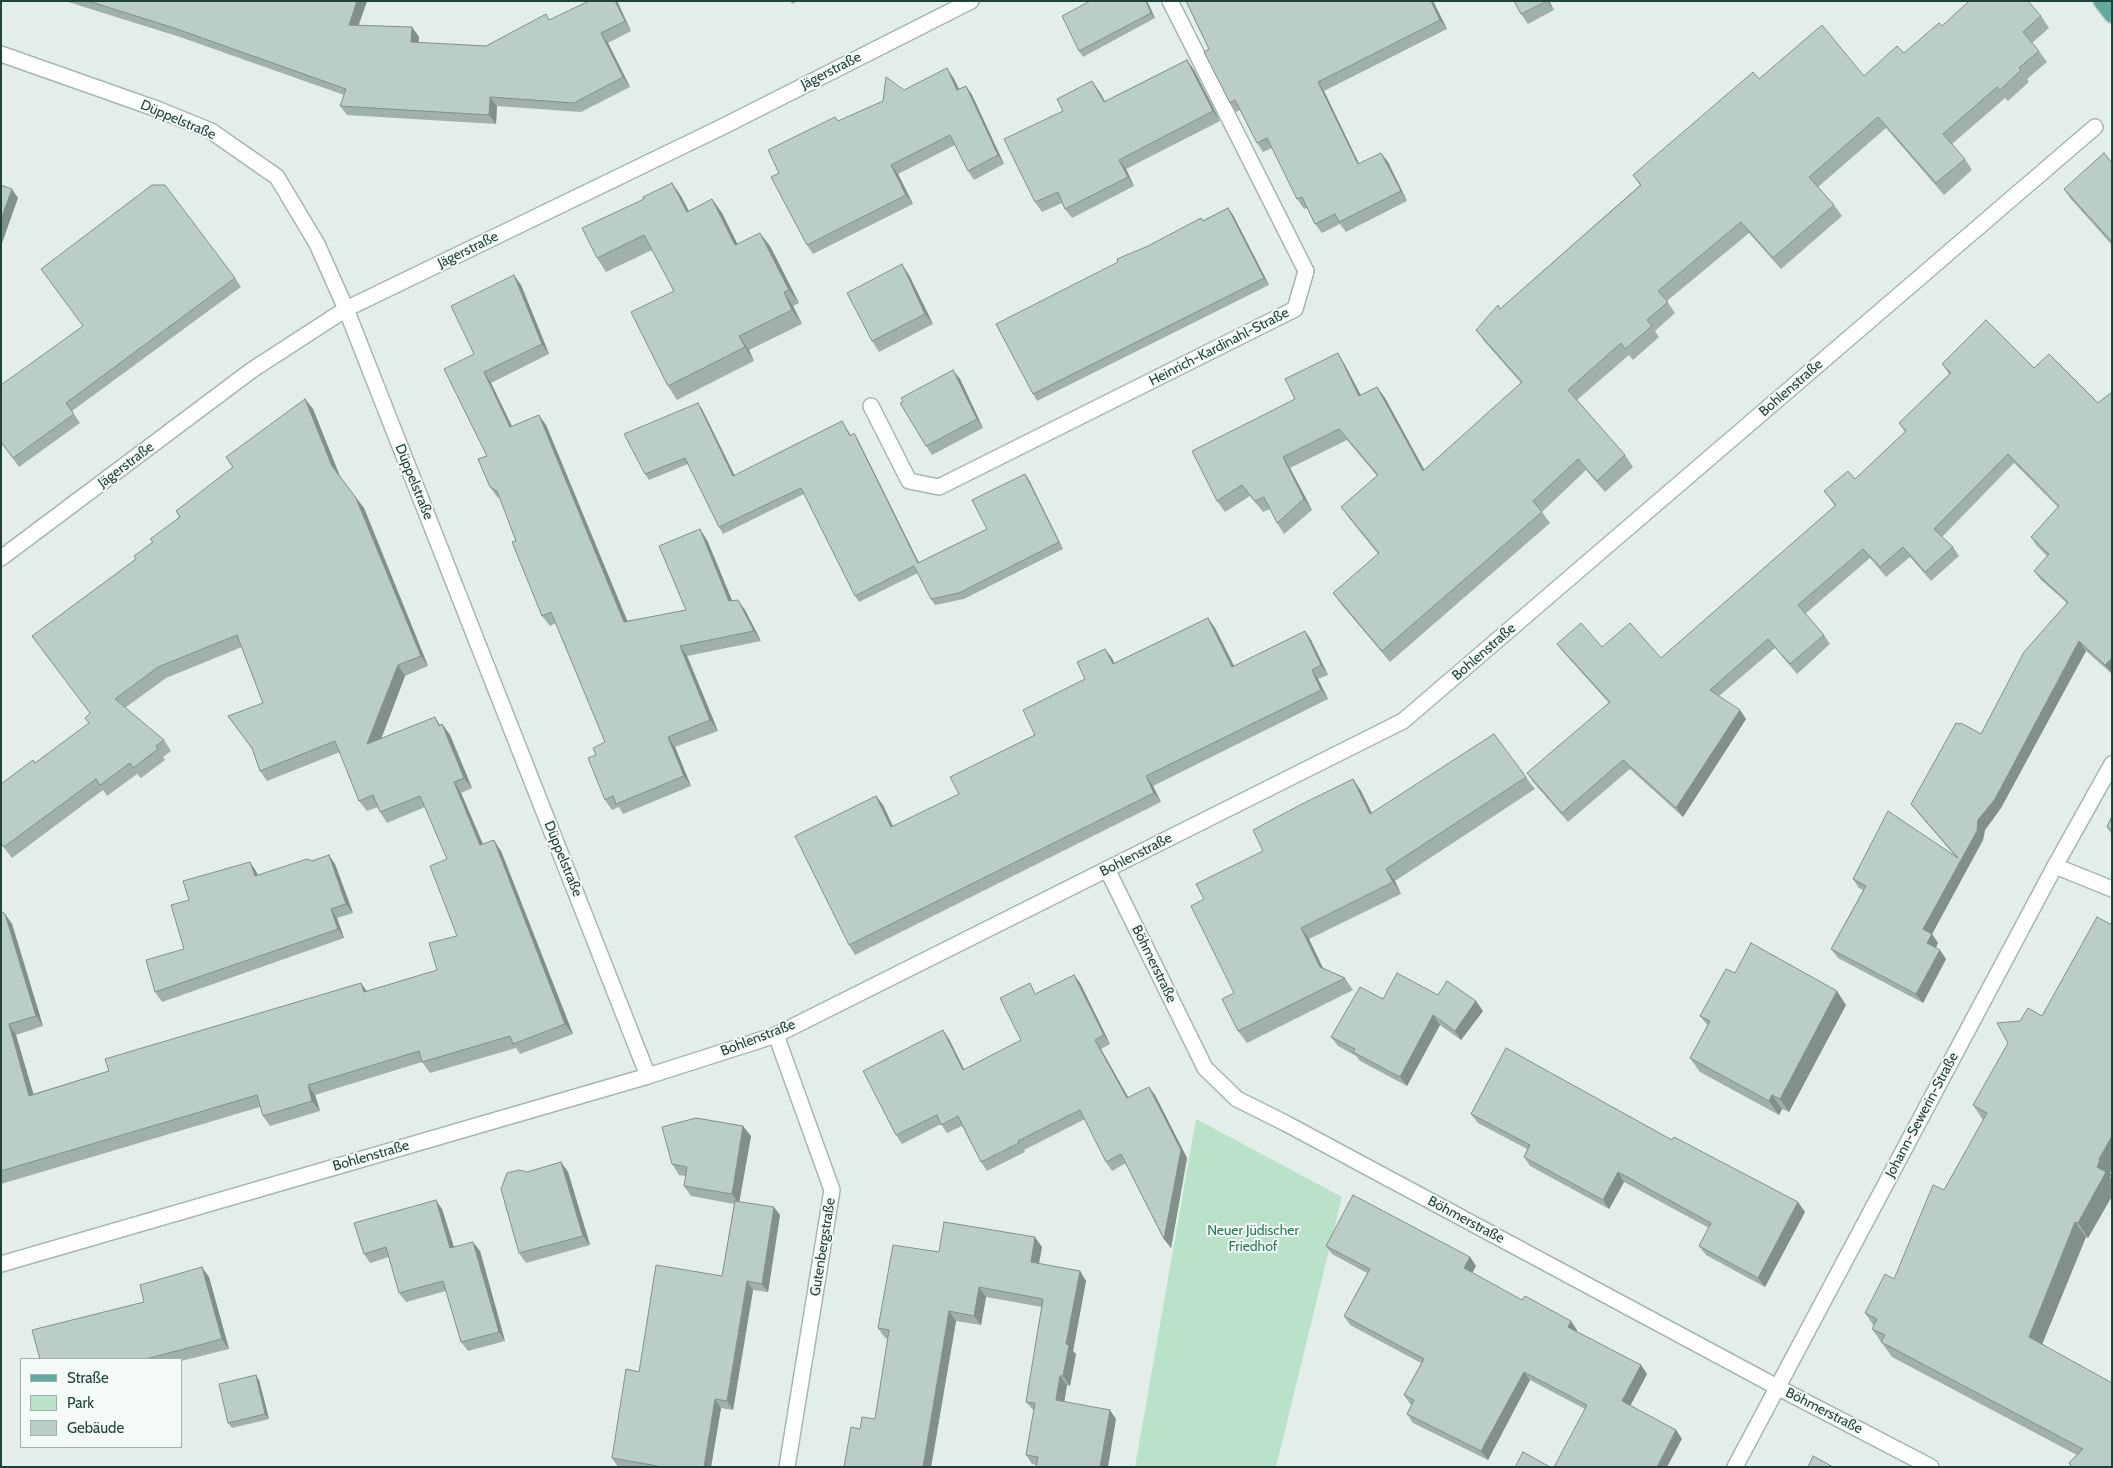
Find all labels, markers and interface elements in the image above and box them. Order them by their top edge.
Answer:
street label: Jägerstraße [798,49,864,93]
street label: Düppelstraße [138,97,218,143]
street label: Jägerstraße [435,228,501,272]
street label: Heinrich-Kardinahl-Straße [1146,304,1292,390]
street label: Bohlenstraße [1756,356,1826,420]
street label: Jägerstraße [95,439,157,491]
street label: Düppelstraße [391,442,437,522]
street label: Bohlenstraße [1449,620,1519,684]
street label: Düppelstraße [540,819,586,899]
street label: Bohlenstraße [1097,830,1175,880]
street label: Böhmerstraße [1128,922,1180,1006]
street label: Bohlenstraße [718,1016,798,1060]
street label: Johann-Sewerin-Straße [1882,1050,1962,1180]
street label: Bohlenstraße [331,1137,411,1175]
street label: Böhmerstraße [1425,1193,1507,1247]
street label: Gutenbergstraße [807,1197,839,1297]
park label: Neuer Jüdischer Friedhof [1207,1223,1299,1256]
legend [20,1358,182,1448]
text: Straße [67,1369,109,1387]
street label: Böhmerstraße [1783,1384,1865,1438]
text: Park [67,1394,94,1412]
text: Gebäude [67,1419,124,1437]

